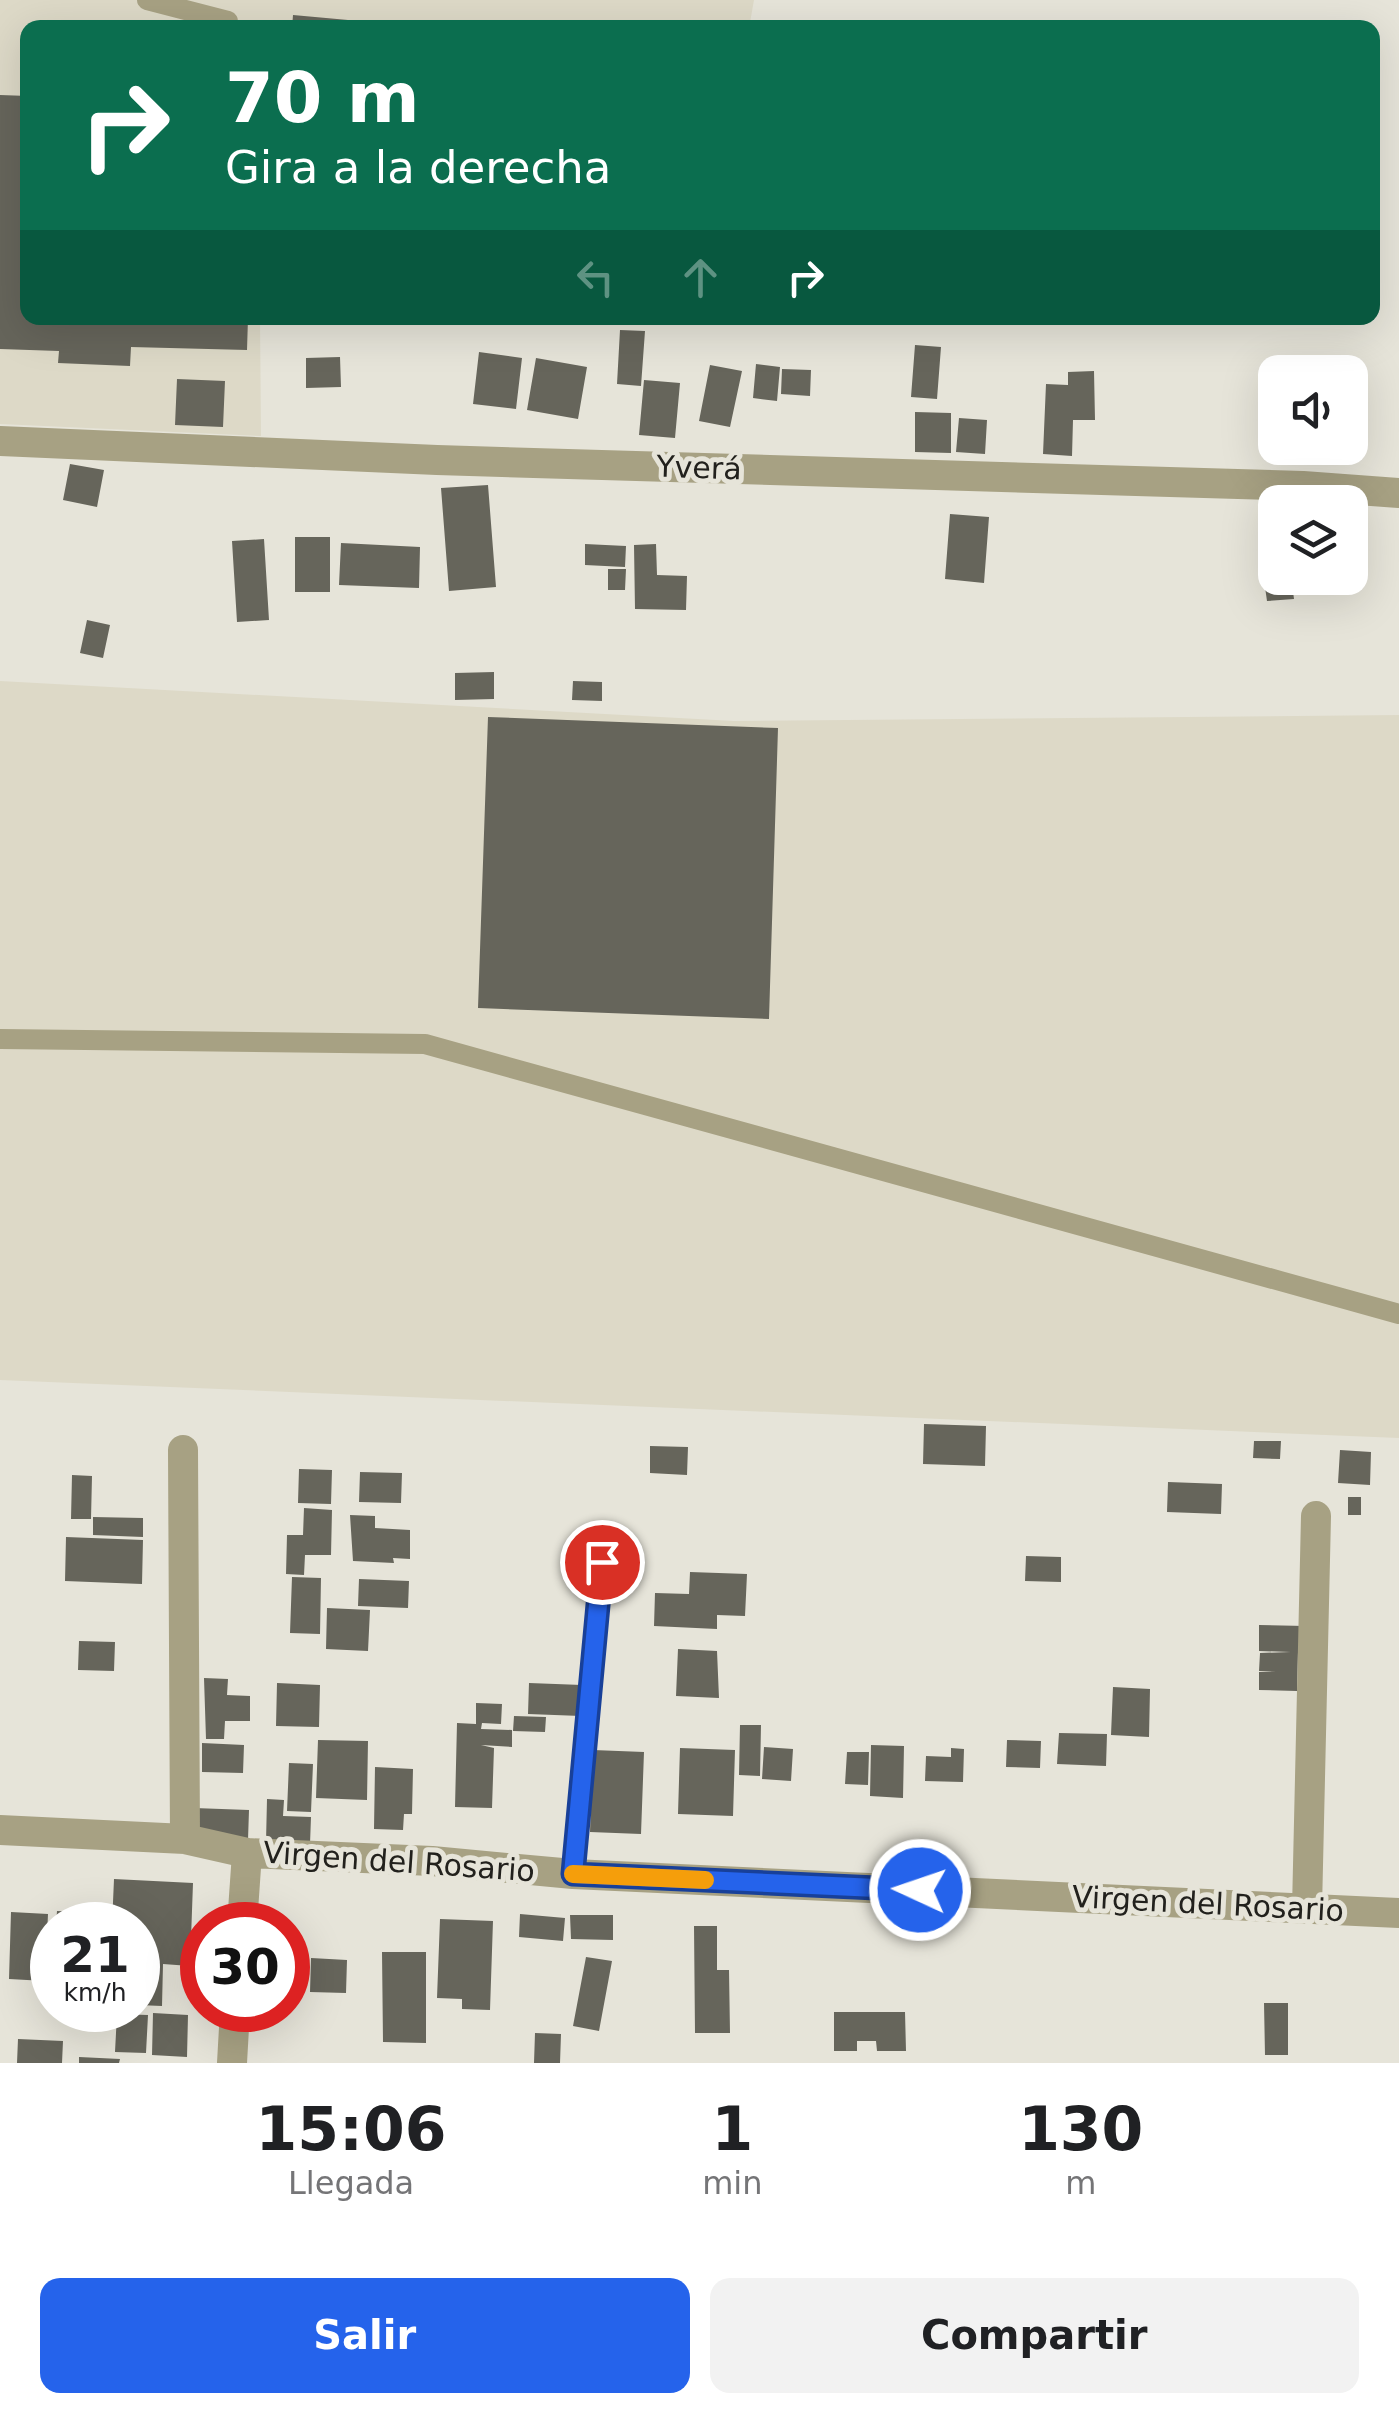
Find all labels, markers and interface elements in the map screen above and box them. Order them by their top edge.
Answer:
text: 70 m [225,57,420,139]
icon: right [60,60,190,190]
text: Gira a la derecha [225,141,611,194]
icon: left [568,250,623,305]
icon: ahead [673,250,728,305]
icon: right [778,250,833,305]
map controls [1258,355,1368,595]
button: sound [1258,355,1368,465]
street label: Yverá [655,448,742,486]
button: layers [1258,485,1368,595]
pin [560,1520,645,1605]
icon: arrive [575,1535,630,1590]
street label: Virgen del Rosario [262,1835,536,1888]
position arrow [868,1838,972,1942]
street label: Virgen del Rosario [1071,1879,1345,1928]
speed limit sign: 30 [180,1902,310,2032]
text: 21 [60,1926,130,1984]
text: km/h [63,1978,127,2007]
text: 15:06 [256,2094,447,2164]
text: 1 [711,2094,753,2164]
text: 130 [1018,2094,1143,2164]
text: Llegada [288,2164,414,2202]
text: min [702,2164,763,2202]
text: m [1065,2164,1096,2202]
button: Salir [40,2278,690,2393]
button: Compartir [710,2278,1359,2393]

